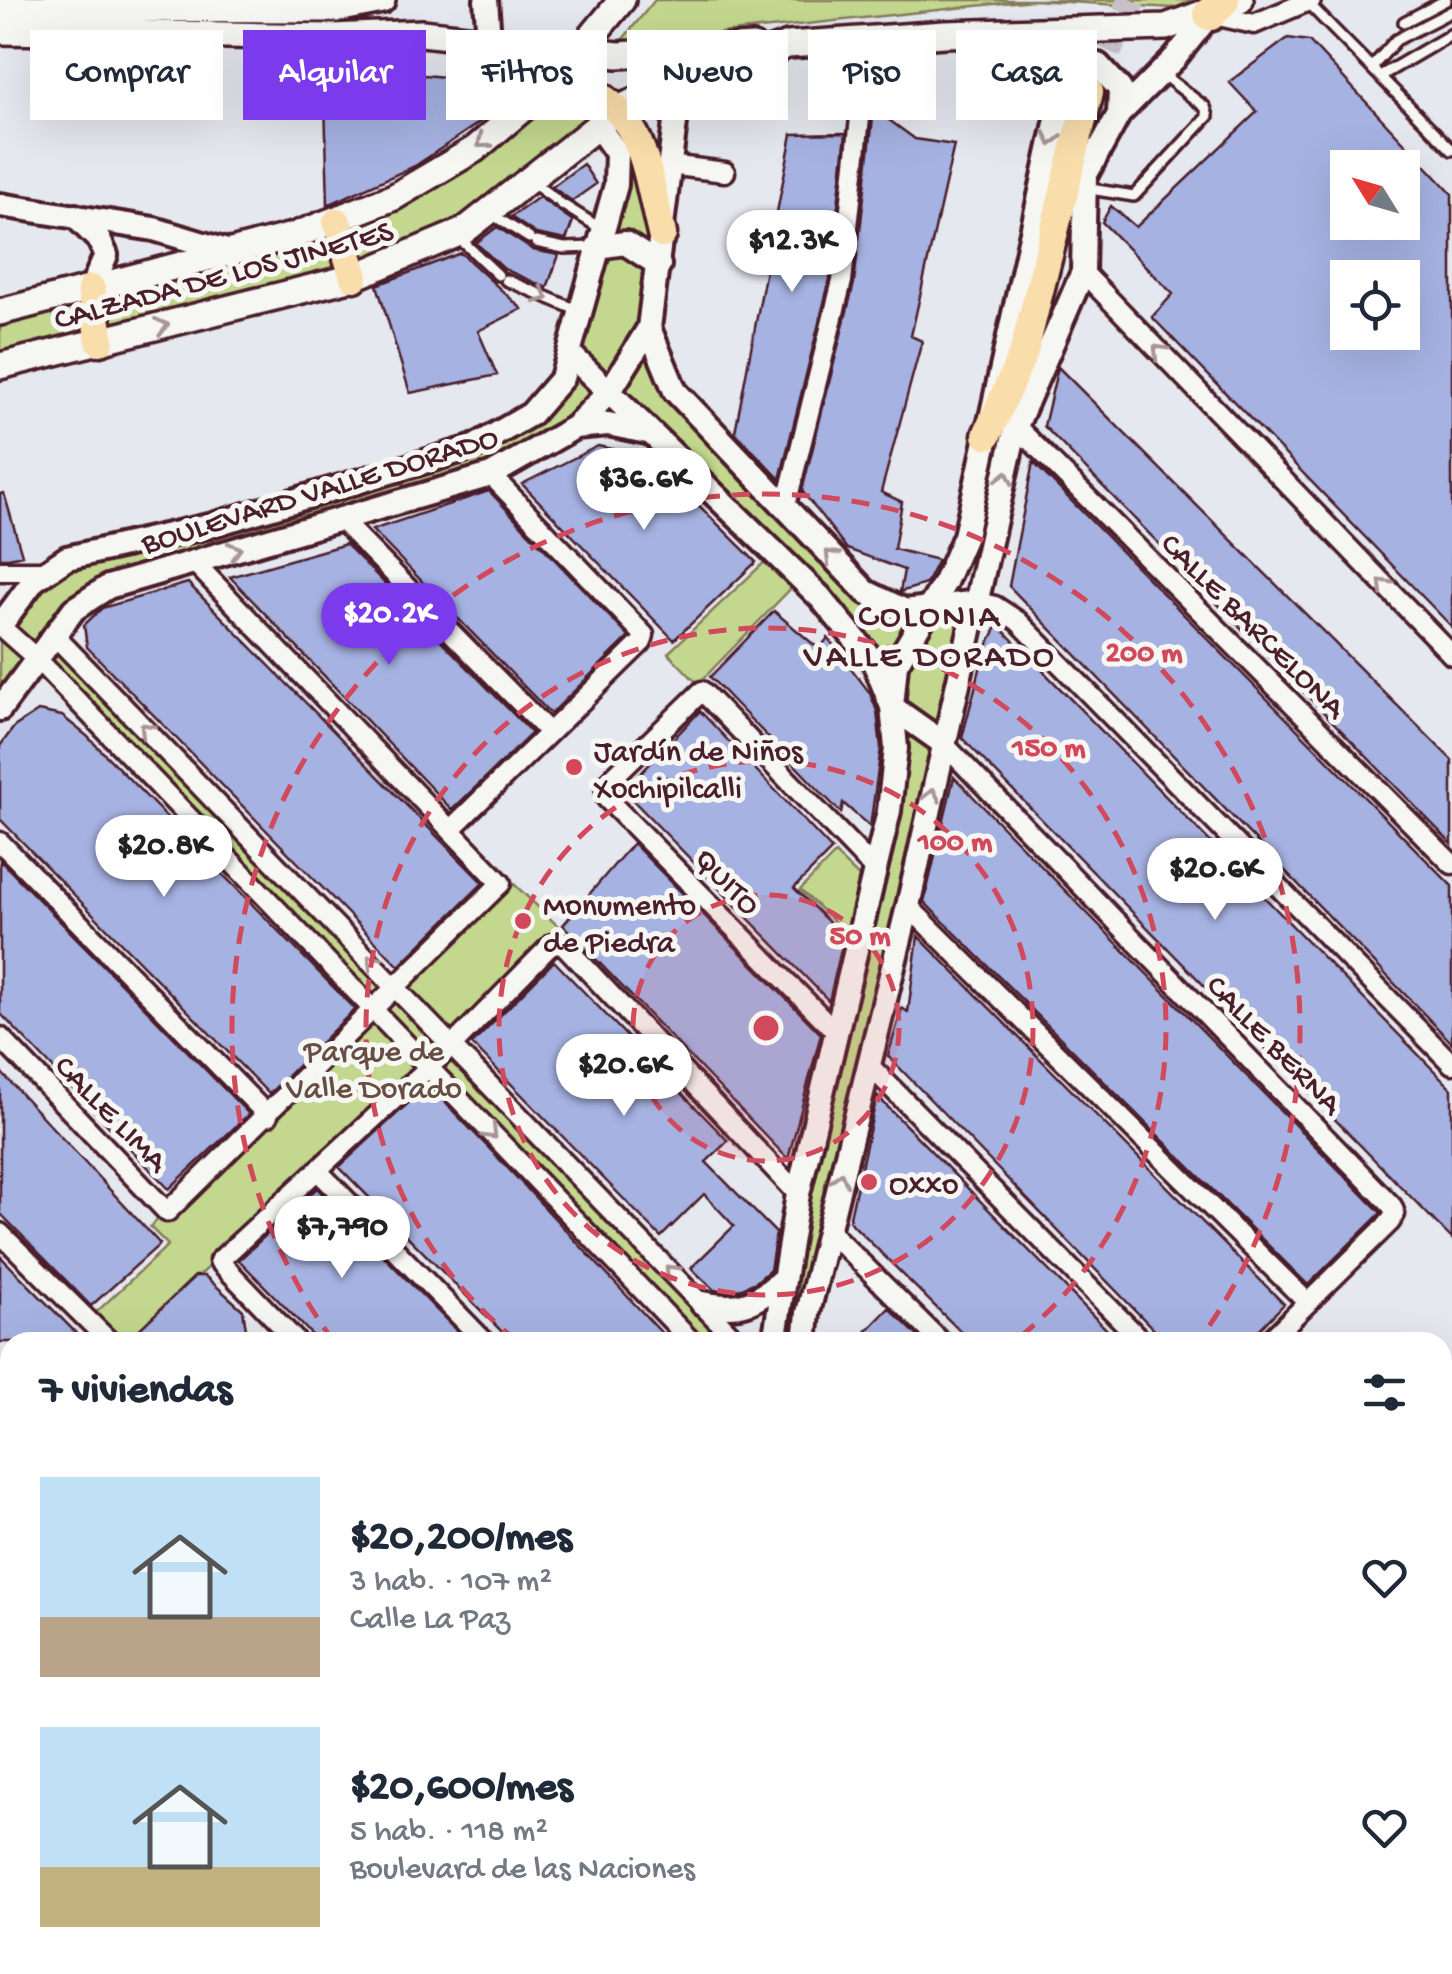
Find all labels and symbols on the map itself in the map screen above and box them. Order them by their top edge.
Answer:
one-way arrow [476,130,494,148]
one-way arrow [1043,130,1064,147]
north arrow [1330,150,1420,240]
pin: $12.3K [711,210,873,295]
street label: CALZADA DE LOS JINETES [51,214,398,341]
one-way arrow [532,284,550,304]
one-way arrow [153,316,170,337]
one-way arrow [1153,344,1171,362]
street label: BOULEVARD VALLE DORADO [136,420,503,565]
pin: $36.6K [563,448,725,533]
one-way arrow [993,470,1014,487]
street label: CALLE BARCELONA [1151,527,1354,730]
one-way arrow [226,541,243,562]
one-way arrow [825,549,843,567]
one-way arrow [1378,578,1396,596]
pin: $20.2K [308,583,470,668]
district label: COLONIA VALLE DORADO [803,598,1056,679]
text: 200 m [1105,638,1183,673]
one-way arrow [140,722,158,740]
text: 150 m [1011,733,1086,768]
place label: Jardín de Niños Xochipilcalli [593,735,804,810]
marker: Jardín de Niños Xochipilcalli [563,756,585,778]
one-way arrow [920,787,941,804]
pin: $20.8K [83,815,245,900]
text: 100 m [917,827,993,862]
pin: $20.6K [1134,838,1296,923]
street label: QUITO [684,842,767,925]
place label: Monumento de Piedra [543,889,696,964]
marker: Monumento de Piedra [512,910,534,932]
text: 50 m [829,921,891,956]
one-way arrow [367,955,385,973]
street label: CALLE BERNA [1196,969,1350,1126]
centre of rings [748,1010,784,1046]
pin: $20.6K [543,1034,705,1119]
park label: Parque de Valle Dorado [285,1035,462,1110]
street label: CALLE LIMA [44,1049,176,1183]
one-way arrow [479,1122,497,1140]
place label: Oxxo [889,1168,959,1206]
one-way arrow [829,1171,850,1188]
marker: Oxxo [858,1171,880,1193]
pin: $7,790 [261,1196,423,1281]
one-way arrow [665,1265,683,1283]

